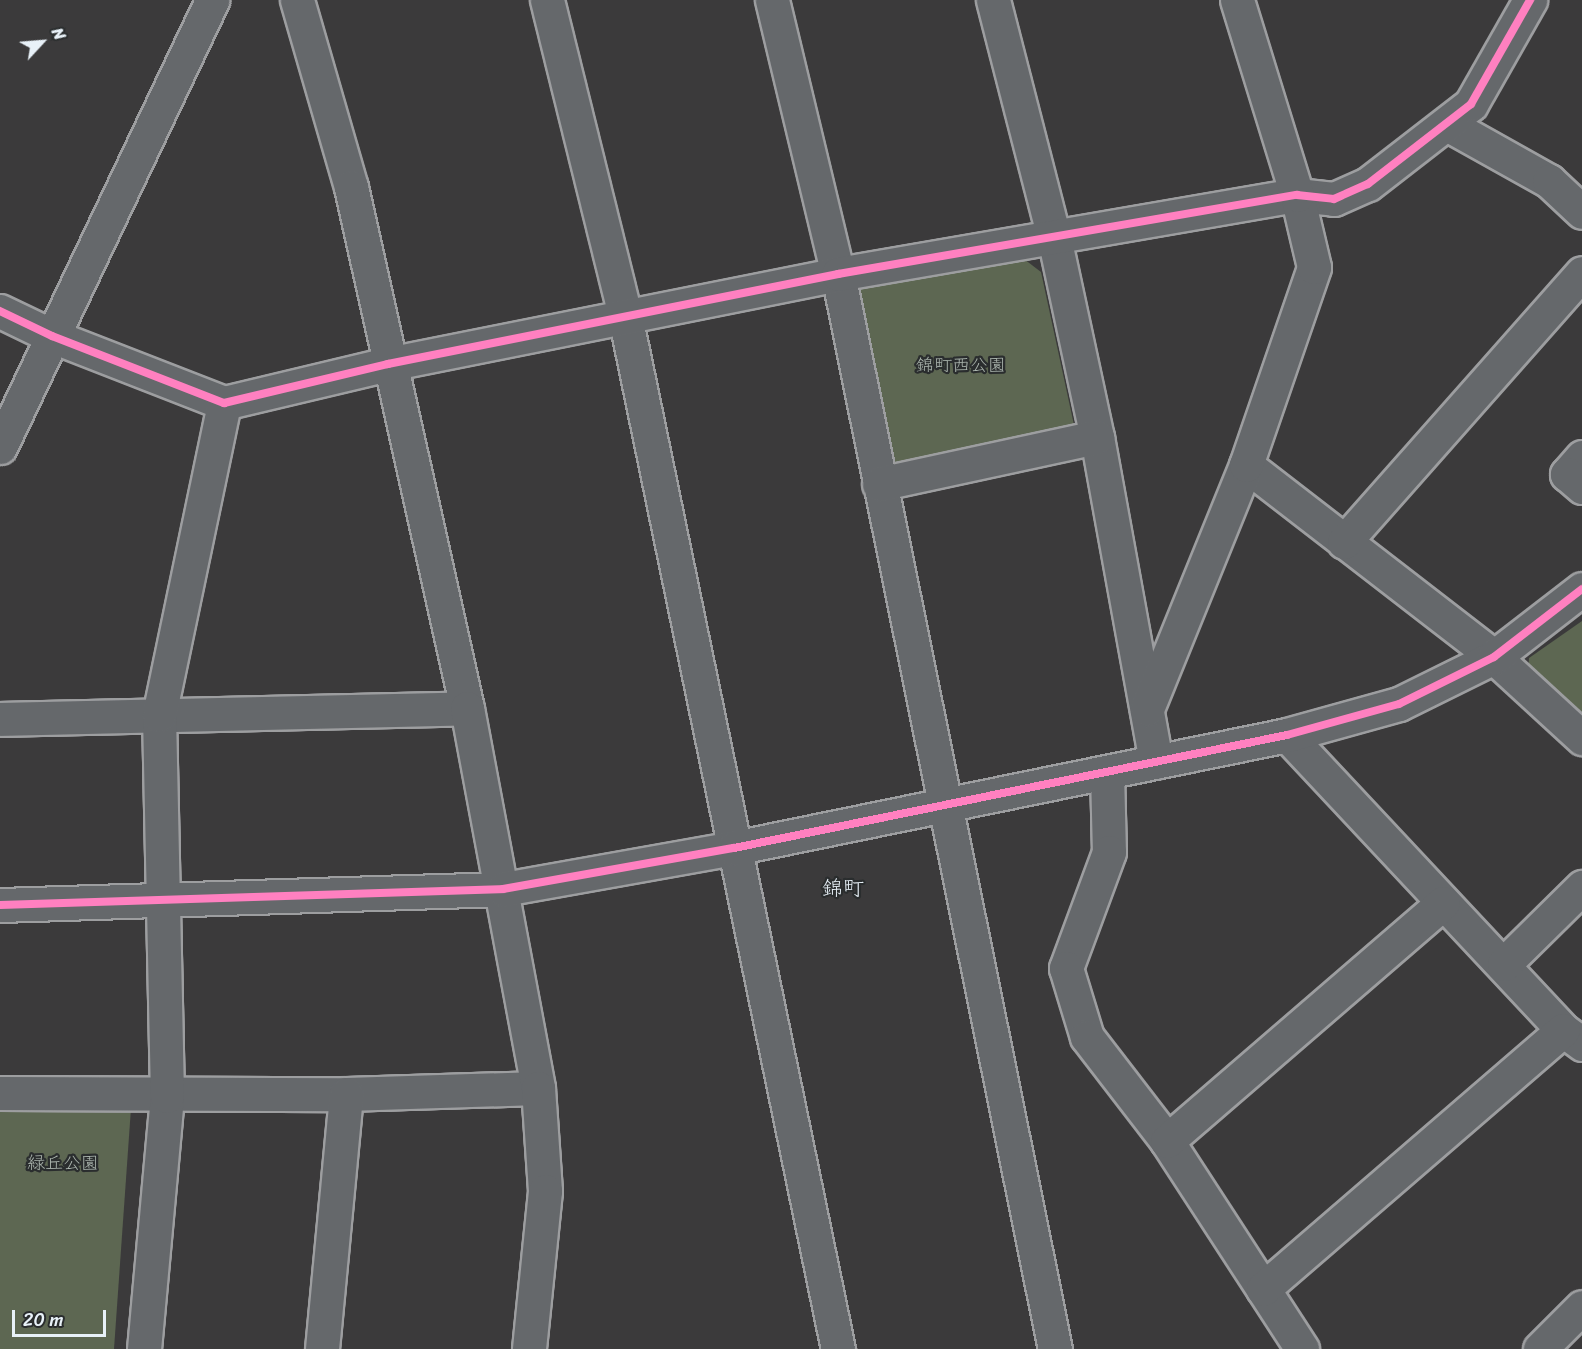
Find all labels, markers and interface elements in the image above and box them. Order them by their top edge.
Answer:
north arrow [12,12,72,72]
text: N [43,23,74,45]
park label: 錦町西公園 [916,354,1006,376]
district label: 錦町 [822,875,864,901]
park label: 緑丘公園 [27,1152,99,1174]
scale bar [15,1298,110,1336]
text: 20 m [23,1304,63,1336]

